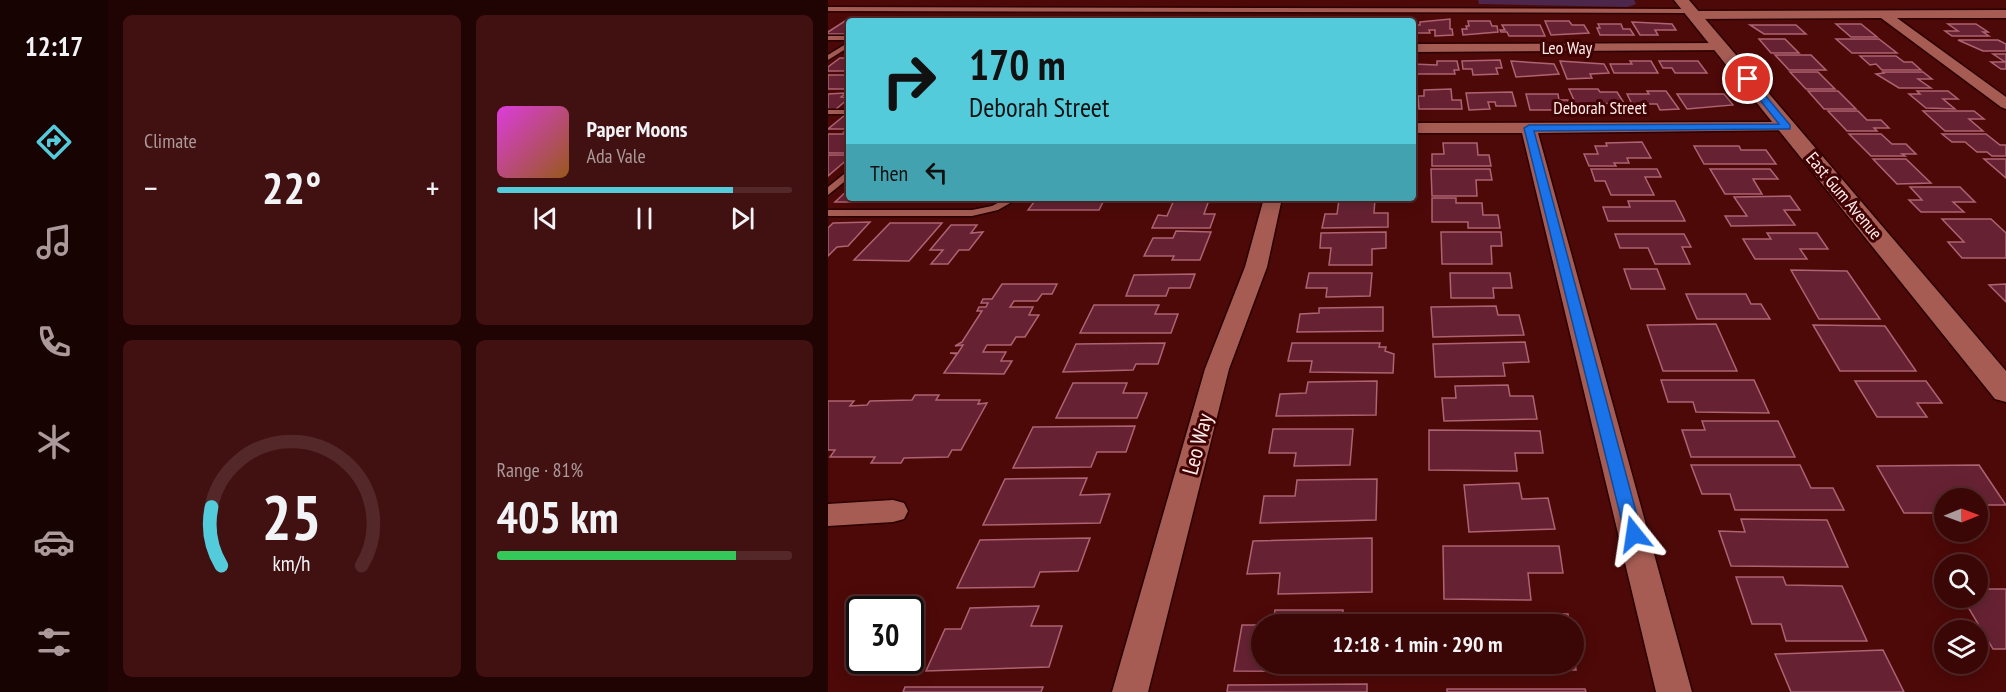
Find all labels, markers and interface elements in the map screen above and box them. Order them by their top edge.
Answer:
text: 12:17 [25,29,83,63]
street label: Leo Way [1542,36,1593,59]
text: 170 m [969,37,1066,92]
icon: right [870,42,948,120]
pin [1722,53,1773,104]
icon: arrive [1731,62,1764,95]
text: Deborah Street [969,90,1109,124]
street label: Deborah Street [1553,96,1647,119]
text: Paper Moons [587,115,688,143]
icon: directions [33,121,75,163]
text: Climate [144,128,197,154]
text: Ada Vale [587,143,646,169]
street label: East Gum Avenue [1801,147,1888,244]
icon: left [920,156,953,189]
text: 22° [262,158,321,216]
text: Then [870,159,908,187]
text: − [144,166,158,209]
text: + [426,166,440,209]
icon: previous [529,202,562,235]
icon: pause [628,202,661,235]
icon: next [726,202,759,235]
icon: music [33,221,75,263]
icon: phone [33,321,75,363]
street label: Leo Way [1175,410,1219,478]
icon: climate [33,421,75,463]
text: Range · 81% [497,457,583,483]
text: 25 [262,476,322,557]
text: 405 km [497,487,619,545]
north arrow [1934,488,1988,542]
map controls [1934,488,1988,674]
position arrow [1602,502,1666,566]
icon: car [33,521,75,563]
text: km/h [273,549,311,577]
button: search [1934,554,1988,608]
speed limit sign: 30 [846,596,924,674]
button: layers [1934,620,1988,674]
icon: filters [33,621,75,663]
text: 12:18 · 1 min · 290 m [1332,630,1503,658]

